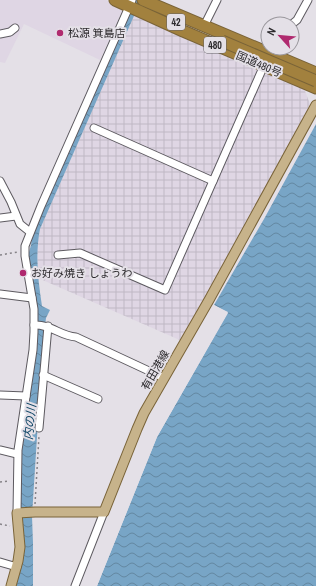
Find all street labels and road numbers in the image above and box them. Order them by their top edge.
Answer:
road number: 42 [167,14,185,30]
road number: 480 [204,37,226,53]
street label: 国道480号 [234,48,284,80]
street label: 有田港線 [138,347,172,393]

